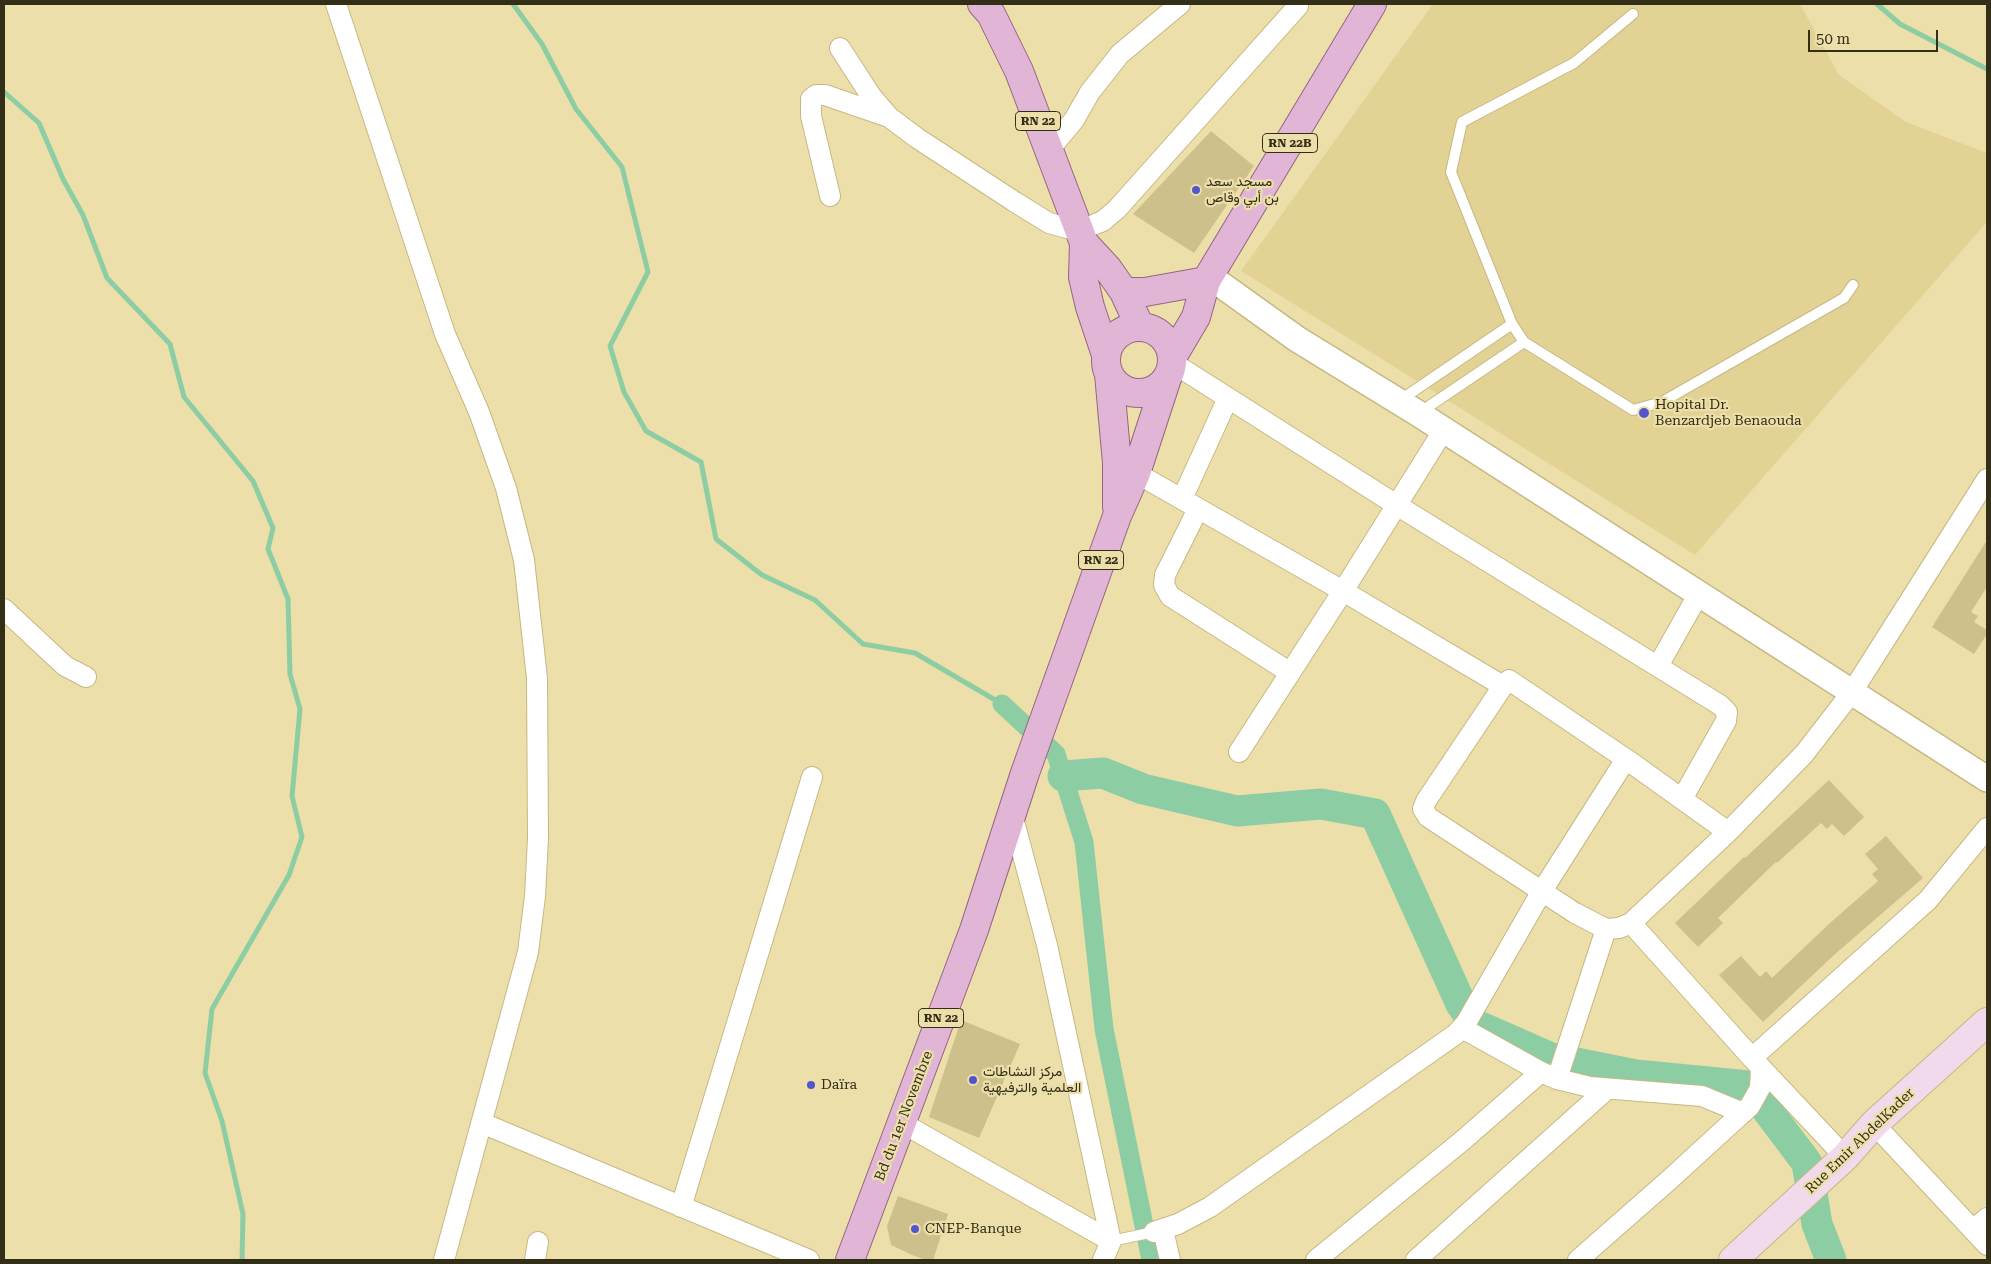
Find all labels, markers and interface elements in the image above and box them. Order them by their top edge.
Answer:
scale bar [1811,20,1941,52]
text: 50 m [1816,30,1850,48]
road number: RN 22 [1016,112,1060,130]
road number: RN 22B [1262,134,1318,152]
place label: مسجد سعد بن أبي وقاص [1206,174,1279,206]
marker: مسجد سعد بن أبي وقاص [1190,184,1202,196]
place label: Hopital Dr. Benzardjeb Benaouda [1655,397,1802,430]
marker: Hopital Dr. Benzardjeb Benaouda [1637,406,1651,420]
road number: RN 22 [1078,550,1124,570]
road number: RN 22 [918,1008,964,1028]
street label: Bd du 1er Novembre [871,1049,937,1183]
place label: مركز النشاطات العلمية والترفيهية [983,1064,1081,1096]
marker: مركز النشاطات العلمية والترفيهية [967,1074,979,1086]
place label: Daïra [821,1077,857,1093]
marker: Daïra [805,1079,817,1091]
street label: Rue Emir AbdelKader [1802,1085,1918,1197]
place label: CNEP-Banque [925,1221,1022,1237]
marker: CNEP-Banque [909,1223,921,1235]

